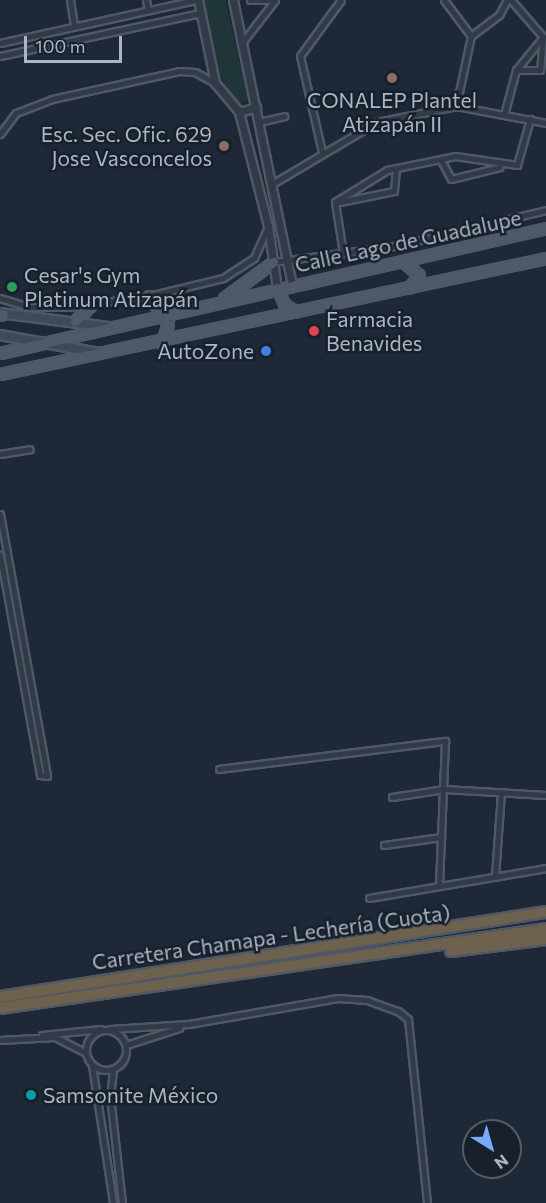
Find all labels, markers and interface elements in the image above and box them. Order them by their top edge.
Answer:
scale bar [27,24,124,62]
text: 100 m [35,35,85,57]
marker: CONALEP Plantel Atizapán II [385,71,399,85]
place label: CONALEP Plantel Atizapán II [307,87,477,137]
place label: Esc. Sec. Ofic. 629 Jose Vasconcelos [41,121,212,171]
marker: Esc. Sec. Ofic. 629 Jose Vasconcelos [217,139,231,153]
street label: Calle Lago de Guadalupe [292,205,524,277]
place label: Cesar's Gym Platinum Atizapán [24,262,198,312]
marker: Cesar's Gym Platinum Atizapán [5,280,19,294]
place label: Farmacia Benavides [326,306,422,356]
marker: Farmacia Benavides [307,324,321,338]
place label: AutoZone [157,338,254,364]
marker: AutoZone [259,344,273,358]
street label: Carretera Chamapa - Lechería (Cuota) [90,899,452,975]
place label: Samsonite México [43,1082,218,1108]
marker: Samsonite México [24,1088,38,1102]
north arrow [462,1119,522,1179]
text: N [491,1151,512,1173]

